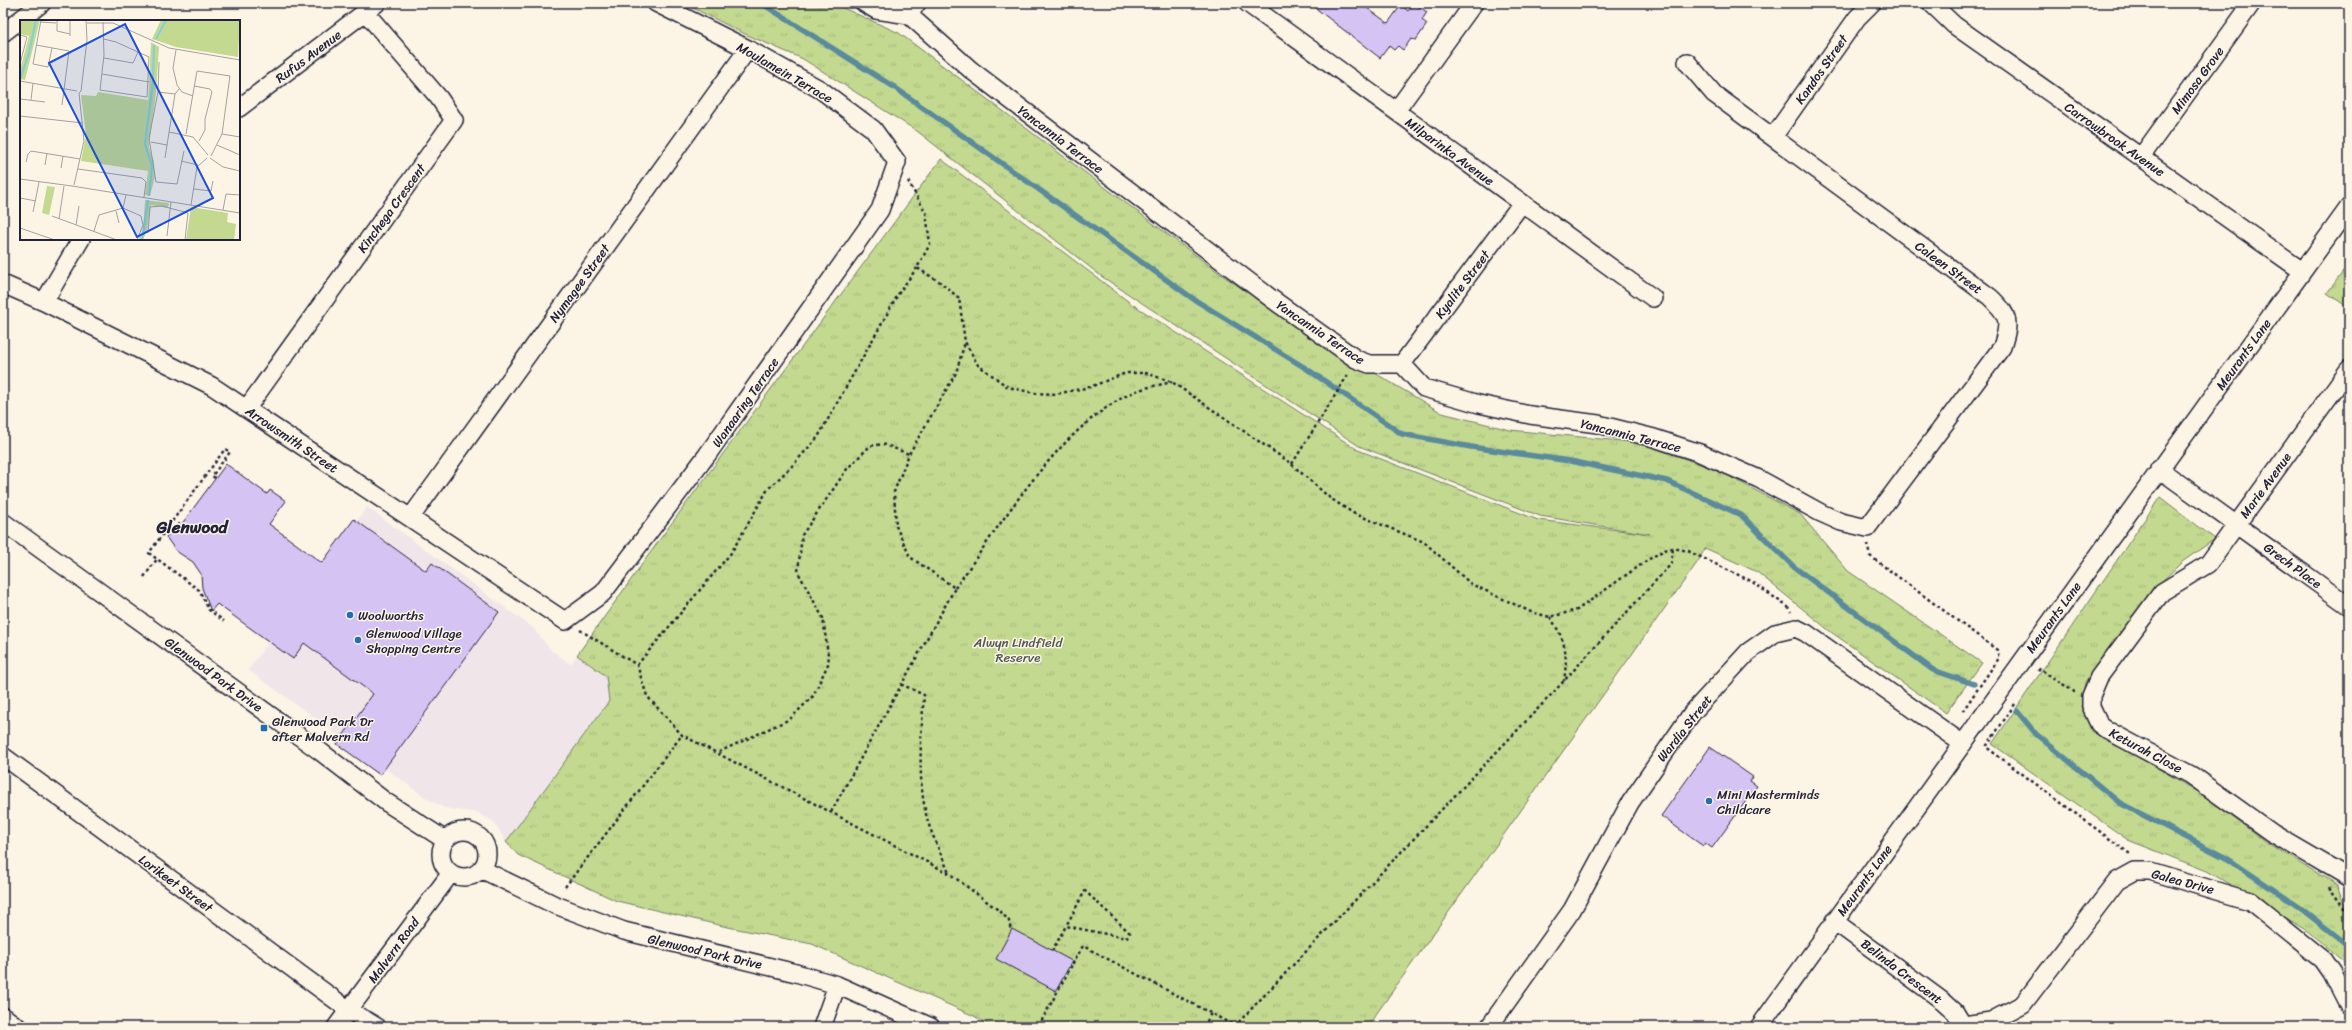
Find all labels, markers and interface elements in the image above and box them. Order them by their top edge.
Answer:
inset map [20,20,240,240]
street label: Rufus Avenue [270,23,347,89]
street label: Kandos Street [1789,29,1854,109]
street label: Moulamein Terrace [732,36,837,109]
street label: Mimosa Grove [2165,41,2230,119]
street label: Carrowbrook Avenue [2060,96,2170,183]
street label: Yancannia Terrace [1013,99,1109,180]
street label: Milparinka Avenue [1400,111,1500,192]
street label: Kinchega Crescent [351,158,432,258]
street label: Caleen Street [1910,235,1988,300]
street label: Nymagee Street [543,238,616,328]
street label: Kyalite Street [1429,244,1496,324]
street label: Yancannia Terrace [1272,294,1370,371]
street label: Meurants Lane [2209,313,2278,395]
street label: Wanaaring Terrace [706,352,785,452]
street label: Arrowsmith Street [240,399,343,479]
street label: Yancannia Terrace [1578,412,1684,459]
street label: Marie Avenue [2233,447,2297,523]
district label: Glenwood [155,512,230,542]
street label: Grech Place [2259,536,2327,595]
street label: Meurants Lane [2019,576,2088,658]
place label: Woolworths [358,604,424,627]
marker: Woolworths [345,610,355,620]
place label: Glenwood Village Shopping Centre [366,622,462,660]
street label: Glenwood Park Drive [160,631,268,718]
park label: Alwyn Lindfield Reserve [973,631,1063,669]
marker: Glenwood Village Shopping Centre [353,635,363,645]
street label: Wardia Street [1651,689,1718,767]
place label: Glenwood Park Dr after Malvern Rd [272,710,374,748]
street label: Keturah Close [2105,721,2187,780]
marker: Glenwood Park Dr after Malvern Rd [259,723,269,733]
place label: Mini Masterminds Childcare [1717,783,1820,821]
marker: Mini Masterminds Childcare [1704,796,1714,806]
street label: Meurants Lane [1830,839,1899,921]
street label: Lorikeet Street [134,848,218,919]
street label: Galea Drive [2149,862,2217,901]
street label: Malvern Road [361,911,426,988]
street label: Glenwood Park Drive [645,927,764,976]
street label: Belinda Crescent [1856,933,1948,1010]

